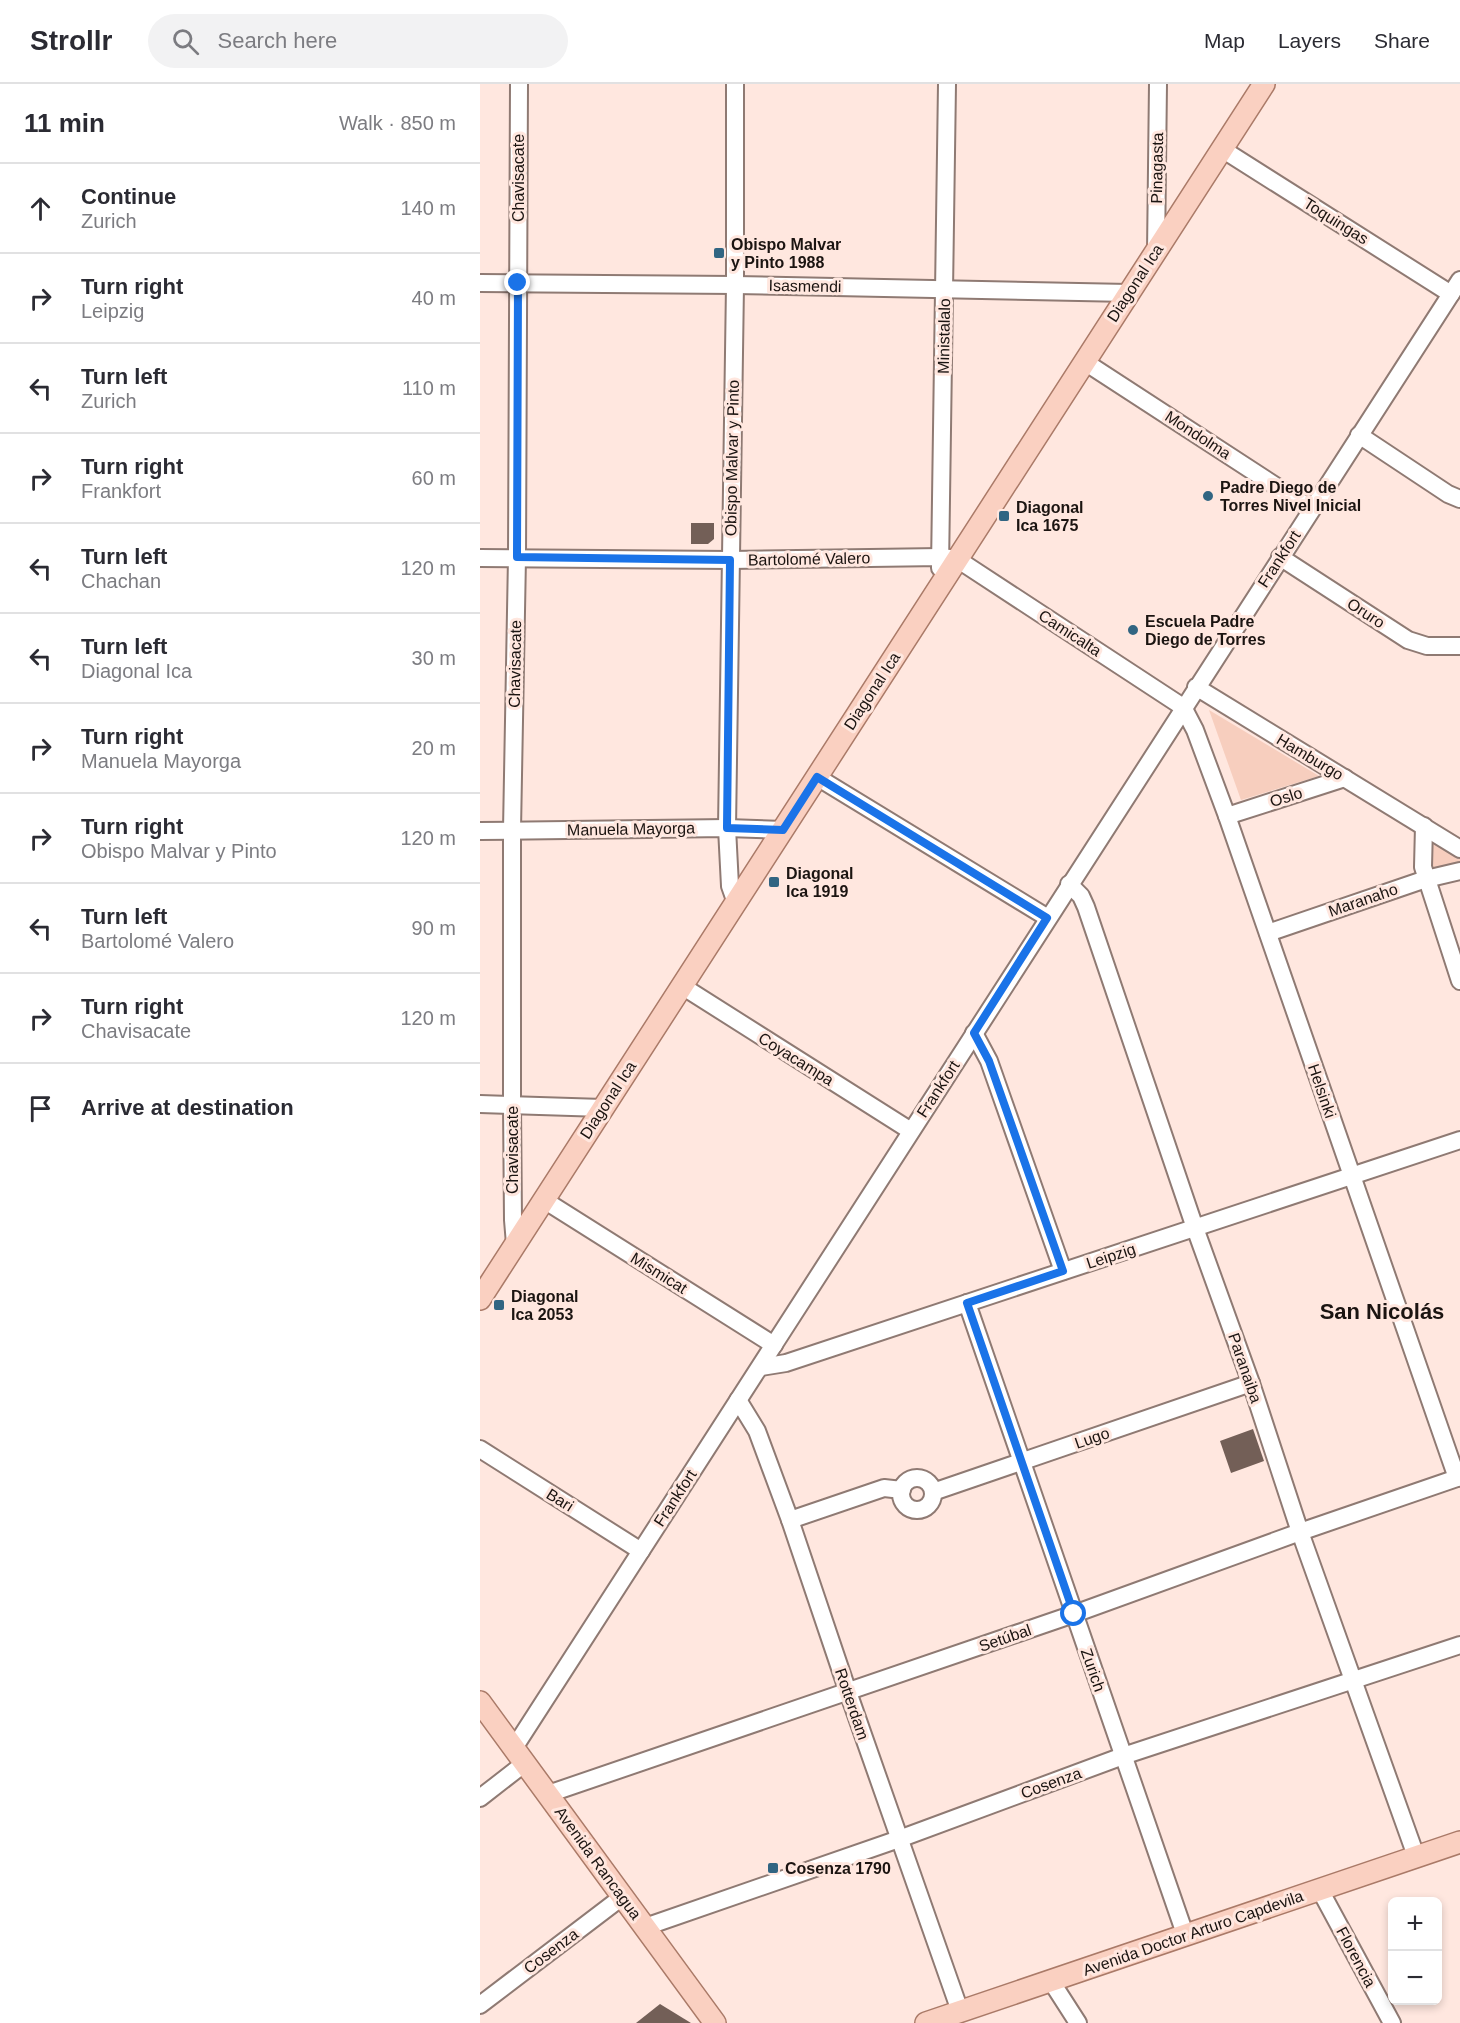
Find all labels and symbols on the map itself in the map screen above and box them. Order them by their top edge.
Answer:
street label: Pinagasta [1148,132,1166,204]
street label: Chavisacate [510,134,527,222]
street label: Toquingas [1301,194,1371,248]
place label: Obispo Malvar y Pinto 1988 [731,236,841,271]
street label: Diagonal Ica [1104,241,1166,325]
marker: Obispo Malvar y Pinto 1988 [712,246,726,260]
route end [504,269,530,295]
street label: Isasmendi [768,277,842,295]
street label: Ministalalo [935,298,953,374]
street label: Obispo Malvar y Pinto [722,380,742,536]
street label: Mondolma [1162,408,1234,463]
place label: Padre Diego de Torres Nivel Inicial [1220,479,1361,514]
marker: Padre Diego de Torres Nivel Inicial [1201,489,1215,503]
place label: Diagonal Ica 1675 [1016,499,1084,534]
marker: Diagonal Ica 1675 [997,509,1011,523]
street label: Frankfort [1254,527,1304,590]
street label: Bartolomé Valero [748,549,870,569]
street label: Oruro [1344,595,1388,631]
street label: Camicalta [1036,606,1105,660]
place label: Escuela Padre Diego de Torres [1145,613,1266,648]
street label: Chavisacate [506,620,524,708]
marker: Escuela Padre Diego de Torres [1126,623,1140,637]
street label: Diagonal Ica [841,649,903,733]
street label: Hamburgo [1274,730,1346,784]
street label: Oslo [1268,784,1304,810]
street label: Manuela Mayorga [567,819,695,839]
place label: Diagonal Ica 1919 [786,865,854,900]
marker: Diagonal Ica 1919 [767,875,781,889]
street label: Maranaho [1326,880,1400,920]
street label: Coyacampa [755,1029,837,1089]
street label: Frankfort [913,1057,963,1120]
street label: Diagonal Ica [577,1058,639,1142]
street label: Helsinki [1305,1062,1339,1120]
street label: Chavisacate [504,1106,521,1194]
street label: Leipzig [1084,1240,1138,1272]
street label: Mismicat [628,1249,691,1297]
place label: Diagonal Ica 2053 [511,1288,579,1323]
marker: Diagonal Ica 2053 [492,1298,506,1312]
district label: San Nicolás [1320,1299,1444,1324]
street label: Paranaiba [1225,1331,1265,1405]
street label: Lugo [1072,1424,1112,1452]
street label: Frankfort [650,1466,700,1529]
street label: Bari [543,1485,577,1515]
route start [1060,1600,1086,1626]
street label: Setúbal [977,1621,1033,1655]
street label: Zurich [1078,1646,1108,1694]
street label: Rotterdam [832,1666,872,1742]
street label: Cosenza [1018,1764,1084,1802]
street label: Avenida Rancagua [551,1803,645,1923]
place label: Cosenza 1790 [785,1860,891,1877]
marker: Cosenza 1790 [766,1861,780,1875]
street label: Avenida Doctor Arturo Capdevila [1081,1887,1305,1979]
street label: Florencia [1333,1924,1379,1990]
street label: Cosenza [521,1925,581,1977]

